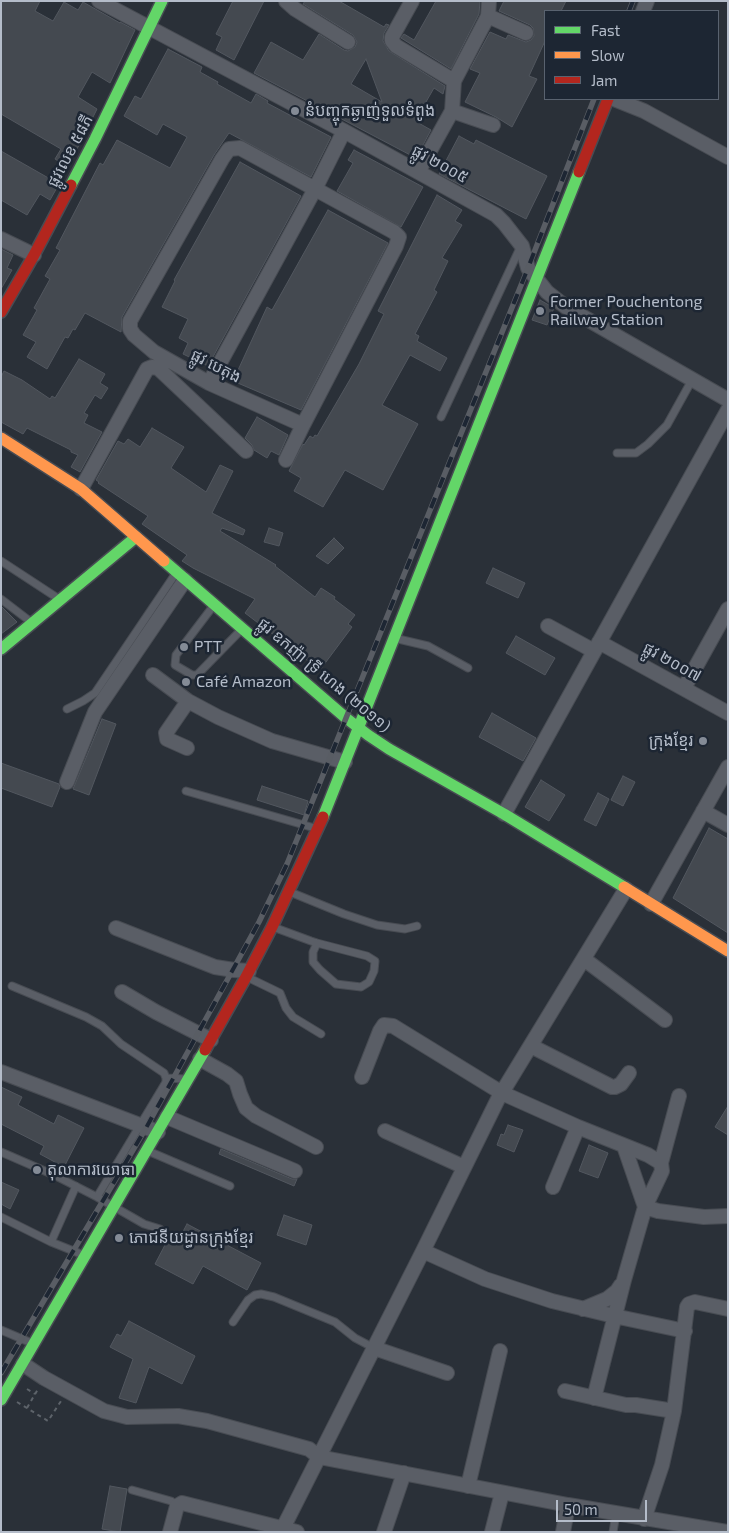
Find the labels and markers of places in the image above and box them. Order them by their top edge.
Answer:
place label: នំបញ្ចុកឆ្ងាញ់ទួលទំពូង [305,101,435,121]
marker: នំបញ្ចុកឆ្ងាញ់ទួលទំពូង [289,105,301,117]
place label: Former Pouchentong Railway Station [550,292,702,330]
marker: Former Pouchentong Railway Station [534,305,546,317]
place label: PTT [194,637,222,657]
marker: PTT [178,641,190,653]
place label: Café Amazon [196,672,291,692]
marker: Café Amazon [180,676,192,688]
place label: ក្រុងខ្មែរ [649,731,693,751]
marker: ក្រុងខ្មែរ [697,735,709,747]
place label: តុលាការយោធា [47,1160,135,1180]
marker: តុលាការយោធា [31,1164,43,1176]
place label: ភោជនីយដ្ធានក្រុងខ្មែរ [129,1228,253,1248]
marker: ភោជនីយដ្ធានក្រុងខ្មែរ [113,1232,125,1244]

